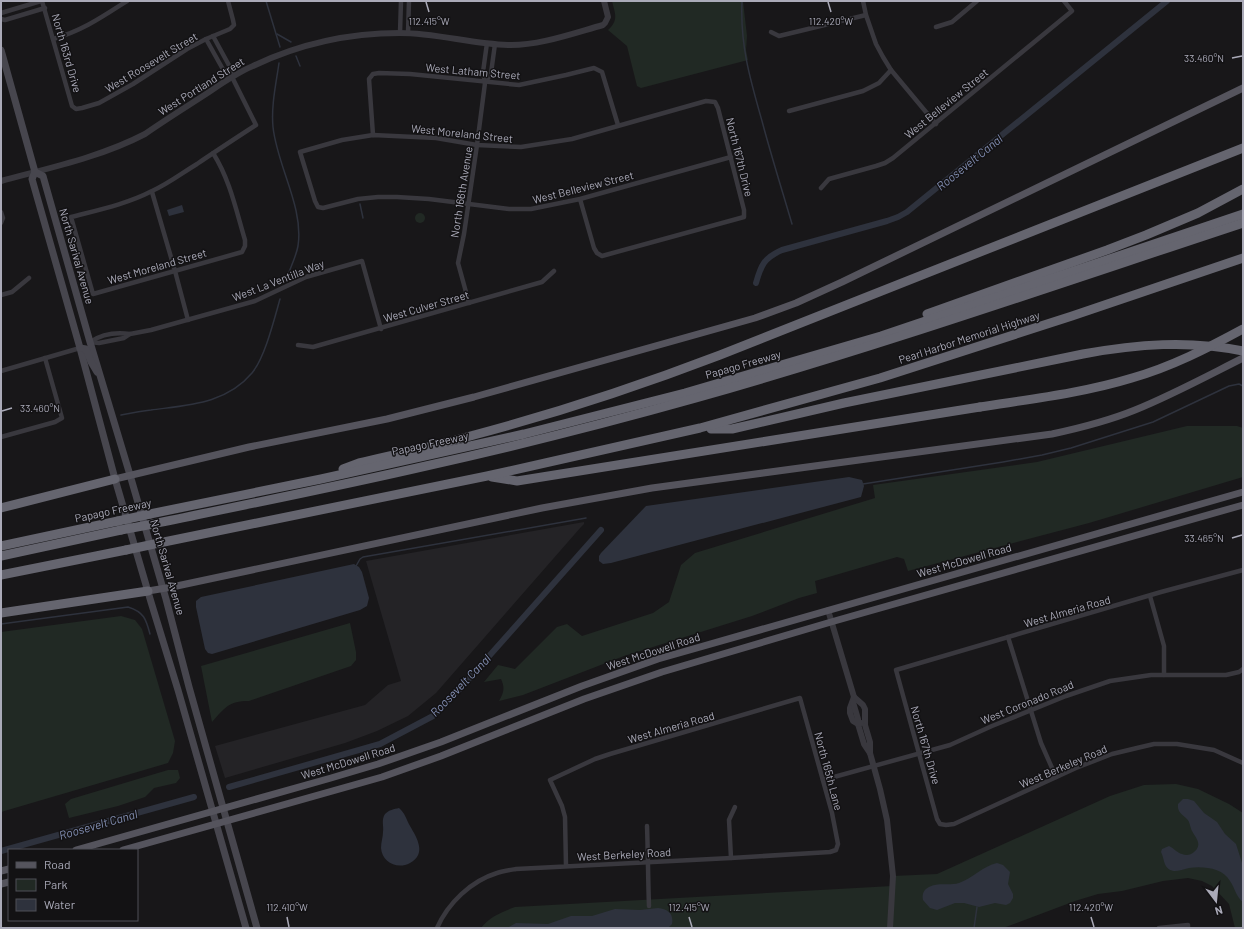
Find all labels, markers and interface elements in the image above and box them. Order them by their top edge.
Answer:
street label: North 163rd Drive [50,12,85,94]
text: 112.415°W [409,15,450,27]
text: 112.420°W [809,15,853,27]
street label: West Roosevelt Street [102,29,200,95]
text: 33.460°N [1184,52,1224,64]
street label: West Portland Street [156,54,246,118]
street label: West Latham Street [425,60,521,82]
street label: West Belleview Street [902,65,990,141]
street label: North 167th Drive [724,116,756,198]
street label: West Moreland Street [410,121,514,145]
water label: Roosevelt Canal [933,131,1005,193]
street label: North 166th Avenue [447,145,475,238]
street label: West Belleview Street [531,168,635,206]
street label: North Sarival Avenue [57,207,97,305]
street label: West Moreland Street [106,246,208,286]
street label: West La Ventilla Way [230,256,326,304]
street label: West Culver Street [382,288,470,324]
street label: Pearl Harbor Memorial Highway [897,308,1041,366]
street label: Papago Freeway [704,347,782,381]
text: 33.460°N [20,402,60,414]
street label: Papago Freeway [391,429,469,457]
street label: Papago Freeway [74,496,152,524]
street label: North Sarival Avenue [148,518,188,616]
text: 33.465°N [1184,532,1224,544]
street label: West McDowell Road [915,540,1013,580]
street label: West Almeria Road [1022,592,1112,630]
street label: West McDowell Road [605,630,701,672]
water label: Roosevelt Canal [427,651,493,719]
street label: West Coronado Road [979,677,1075,727]
street label: North 167th Drive [909,704,943,786]
street label: West Almeria Road [626,708,716,746]
street label: North 165th Lane [812,730,846,812]
street label: West McDowell Road [299,740,397,782]
street label: West Berkeley Road [1017,742,1109,790]
water label: Roosevelt Canal [57,806,139,842]
street label: West Berkeley Road [577,845,671,863]
legend [8,849,138,921]
text: Road [44,857,71,871]
text: Park [44,877,68,891]
north arrow [1196,881,1236,921]
text: Water [44,897,76,911]
text: 112.410°W [266,901,308,913]
text: 112.415°W [669,901,710,913]
text: 112.420°W [1069,901,1113,913]
text: N [1214,904,1224,918]

